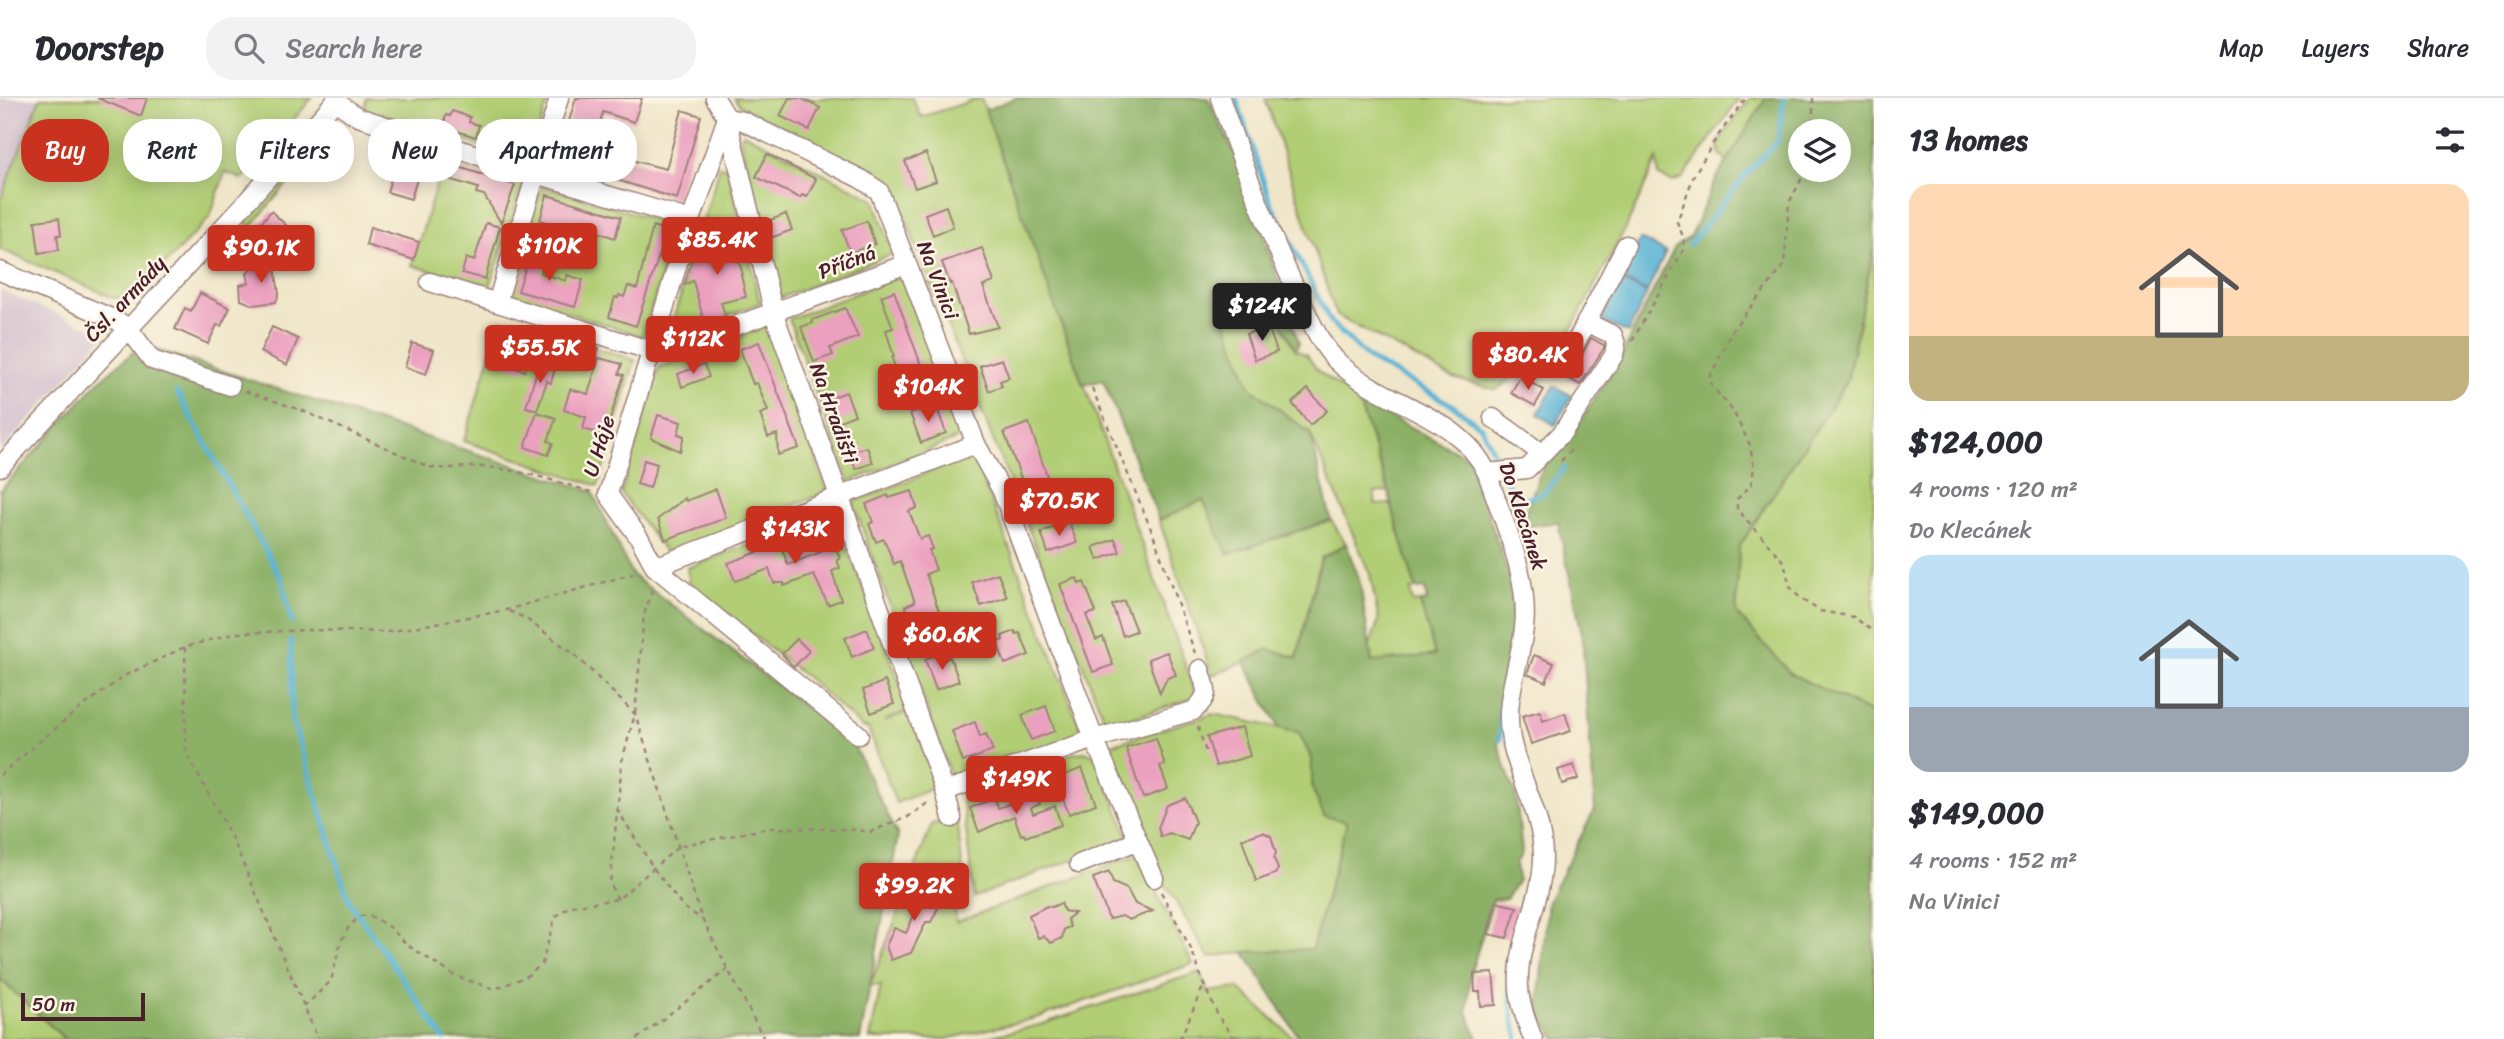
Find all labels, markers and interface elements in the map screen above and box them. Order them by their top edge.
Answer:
search box [206,17,696,80]
text: Doorstep [35,19,164,77]
text: Search here [286,25,423,71]
text: Map [2219,27,2264,69]
text: Layers [2302,27,2369,69]
text: Share [2407,27,2469,69]
icon: search [230,29,268,67]
text: 13 homes [1909,113,2028,167]
chip: Buy [21,119,109,182]
chip: Rent [123,119,222,182]
chip: Filters [236,119,354,182]
chip: New [368,119,462,182]
chip: Apartment [476,119,637,182]
map controls [1788,119,1851,182]
button: layers [1788,119,1851,182]
icon: filters [2431,121,2469,159]
pin: $85.4K [660,218,774,277]
text: $85.4K [678,219,756,260]
pin: $110K [500,223,598,283]
text: $110K [517,225,581,266]
pin: $90.1K [204,226,318,285]
text: $90.1K [224,227,298,268]
icon: home [2126,230,2252,356]
street label: Příčná [812,233,882,290]
street label: Na Vinici [906,235,971,326]
street label: Čsl. armády [74,246,176,352]
pin: $124K [1213,284,1311,343]
text: $124K [1229,285,1295,326]
pin: $112K [644,316,742,376]
text: $112K [662,318,724,359]
pin: $55.5K [483,326,597,385]
text: $55.5K [501,327,579,368]
pin: $80.4K [1471,332,1585,392]
text: $80.4K [1488,334,1568,375]
street label: Na Hradišti [798,357,870,470]
pin: $104K [879,364,977,424]
text: $104K [894,366,962,407]
street label: U Háje [572,410,626,481]
text: $124,000 [1909,415,2043,469]
street label: Do Klecánek [1488,457,1559,576]
text: 4 rooms · 120 m² [1909,469,2078,510]
pin: $70.5K [1002,478,1116,538]
text: $70.5K [1020,480,1098,521]
pin: $143K [746,506,844,566]
text: $143K [762,508,828,549]
text: Do Klecánek [1909,510,2032,551]
icon: home [2126,601,2252,727]
pin: $60.6K [885,612,999,672]
text: $60.6K [903,614,981,655]
pin: $149K [967,756,1065,816]
text: $149K [982,758,1050,799]
text: $149,000 [1909,786,2044,840]
text: 4 rooms · 152 m² [1909,840,2077,881]
pin: $99.2K [857,864,971,923]
text: $99.2K [875,865,953,906]
text: Na Vinici [1909,881,1999,922]
text: 50 m [32,988,75,1021]
scale bar [21,990,145,1022]

